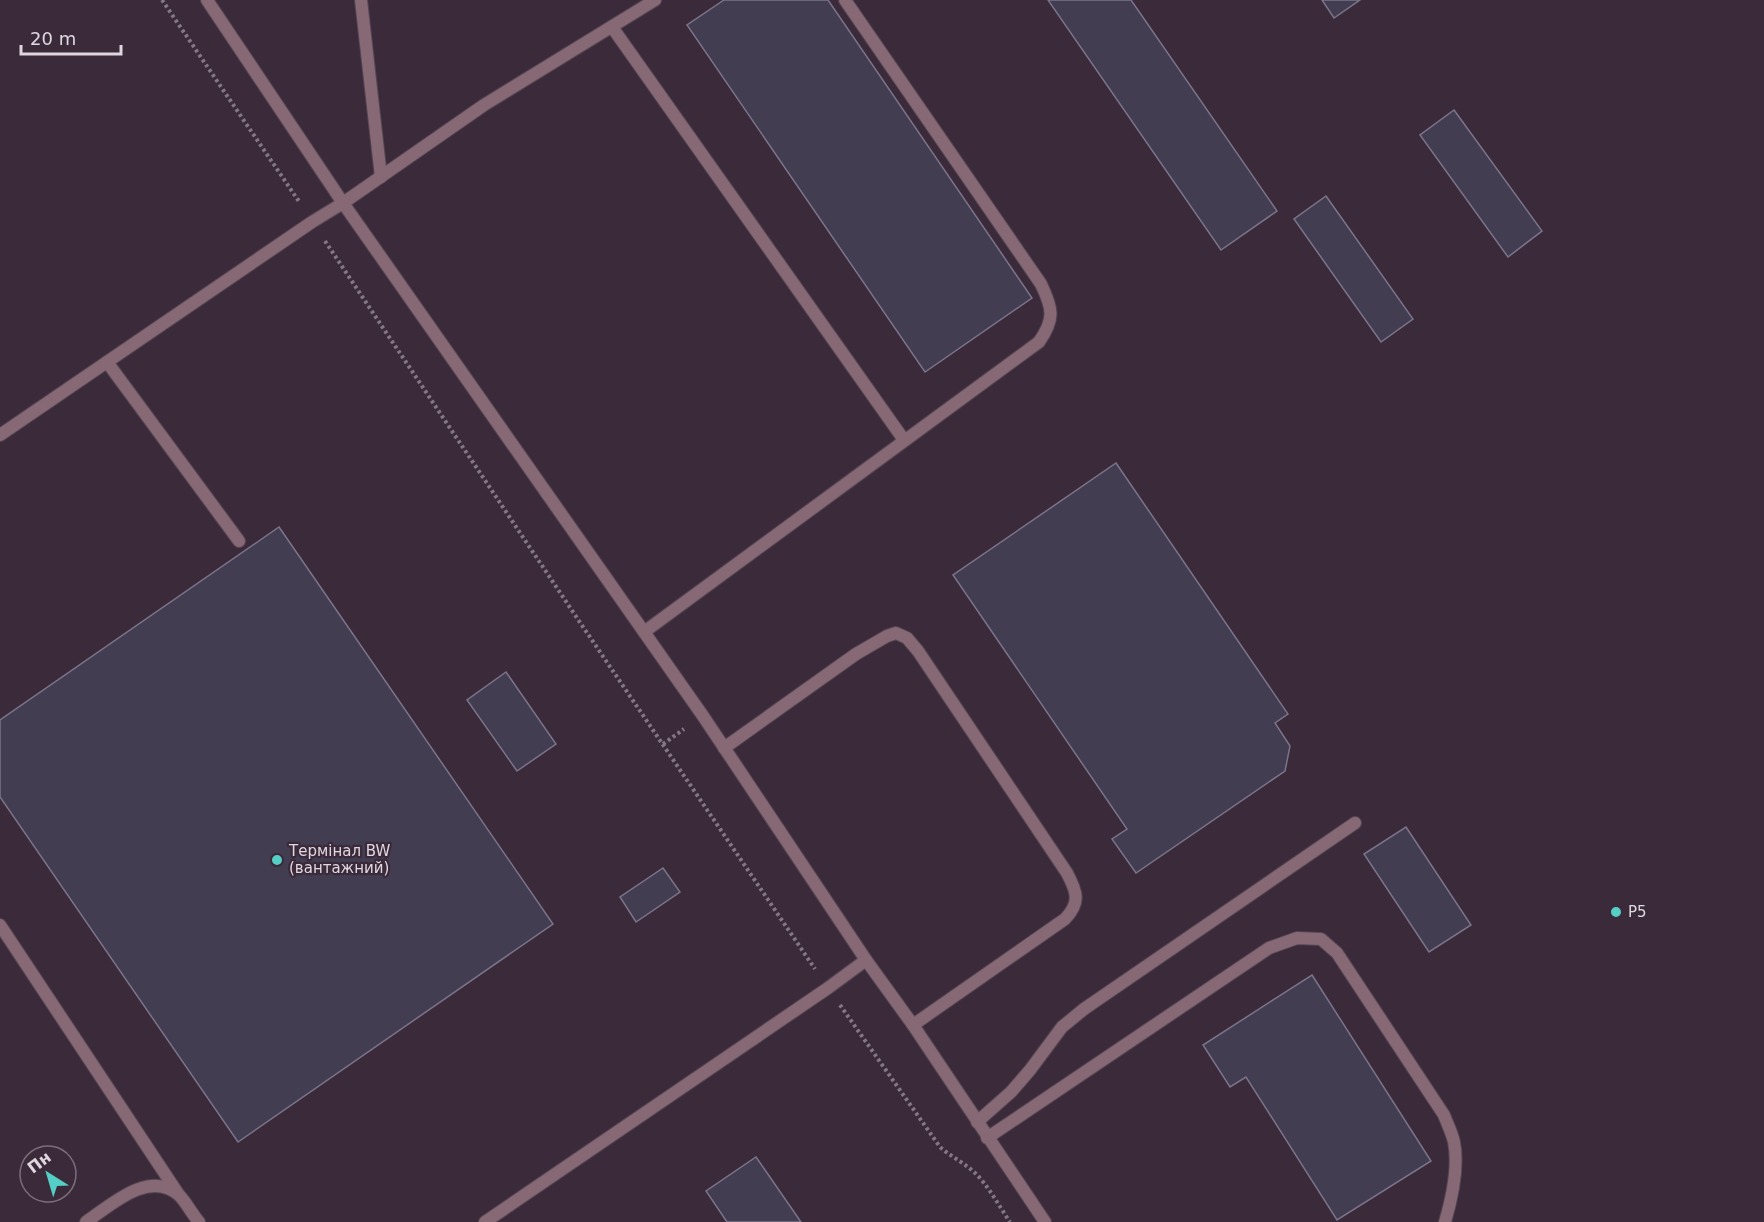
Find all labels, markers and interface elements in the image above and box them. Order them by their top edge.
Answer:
scale bar [21,18,122,56]
text: 20 m [30,28,76,49]
place label: Термінал BW (вантажний) [288,842,391,877]
marker: Термінал BW (вантажний) [270,853,284,867]
place label: P5 [1628,903,1647,921]
marker: P5 [1609,905,1623,919]
north arrow [18,1144,78,1204]
text: Пн [24,1147,55,1177]

